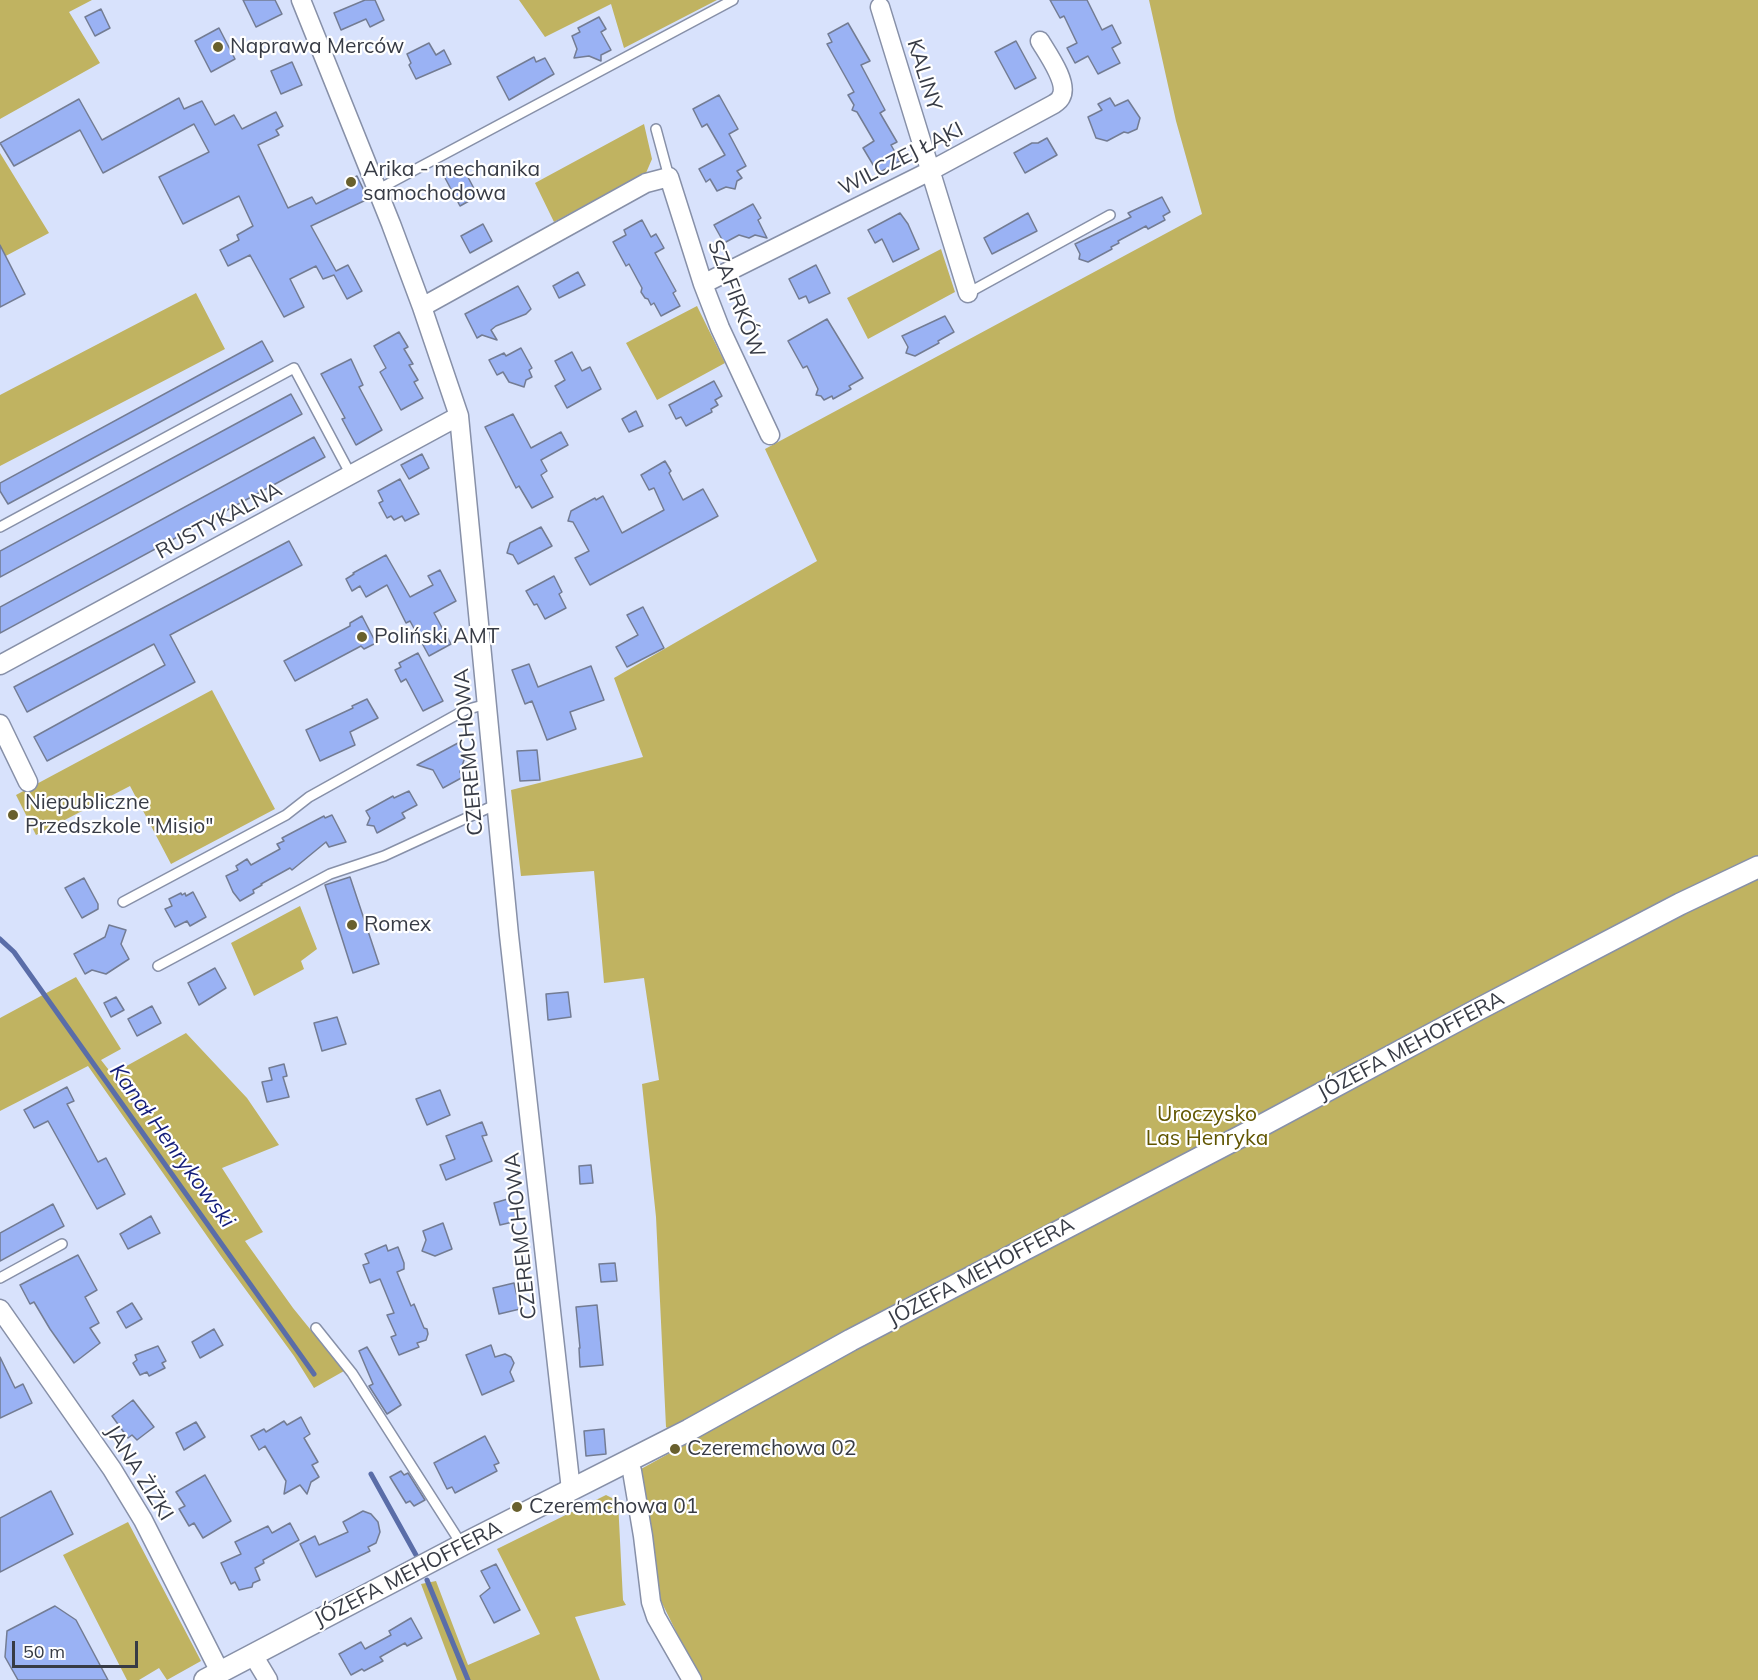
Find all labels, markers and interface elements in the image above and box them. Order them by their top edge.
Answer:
place label: Naprawa Merców [230,34,404,60]
street label: KALINY [901,36,947,114]
marker: Naprawa Merców [211,40,225,54]
street label: WILCZEJ ŁĄKI [835,117,967,201]
place label: Arika - mechanika samochodowa [363,157,540,207]
marker: Arika - mechanika samochodowa [344,175,358,189]
street label: SZAFIRKÓW [702,236,770,362]
street label: RUSTYKALNA [152,477,286,565]
place label: Poliński AMT [374,624,499,650]
marker: Poliński AMT [355,630,369,644]
street label: CZEREMCHOWA [449,667,489,837]
place label: Niepubliczne Przedszkole "Misio" [25,790,213,840]
marker: Niepubliczne Przedszkole "Misio" [6,808,20,822]
place label: Romex [364,912,431,938]
marker: Romex [345,918,359,932]
street label: JÓZEFA MEHOFFERA [1313,986,1509,1106]
water label: Kanał Henrykowski [104,1059,240,1233]
park label: Uroczysko Las Henryka [1146,1102,1268,1152]
street label: CZEREMCHOWA [500,1151,542,1321]
street label: JÓZEFA MEHOFFERA [883,1212,1079,1332]
street label: JANA ŻIŻKI [100,1420,178,1526]
place label: Czeremchowa 02 [687,1436,856,1462]
marker: Czeremchowa 02 [668,1442,682,1456]
place label: Czeremchowa 01 [529,1494,698,1520]
marker: Czeremchowa 01 [510,1500,524,1514]
street label: JÓZEFA MEHOFFERA [310,1516,506,1632]
scale bar [15,1629,141,1667]
text: 50 m [23,1640,65,1663]

